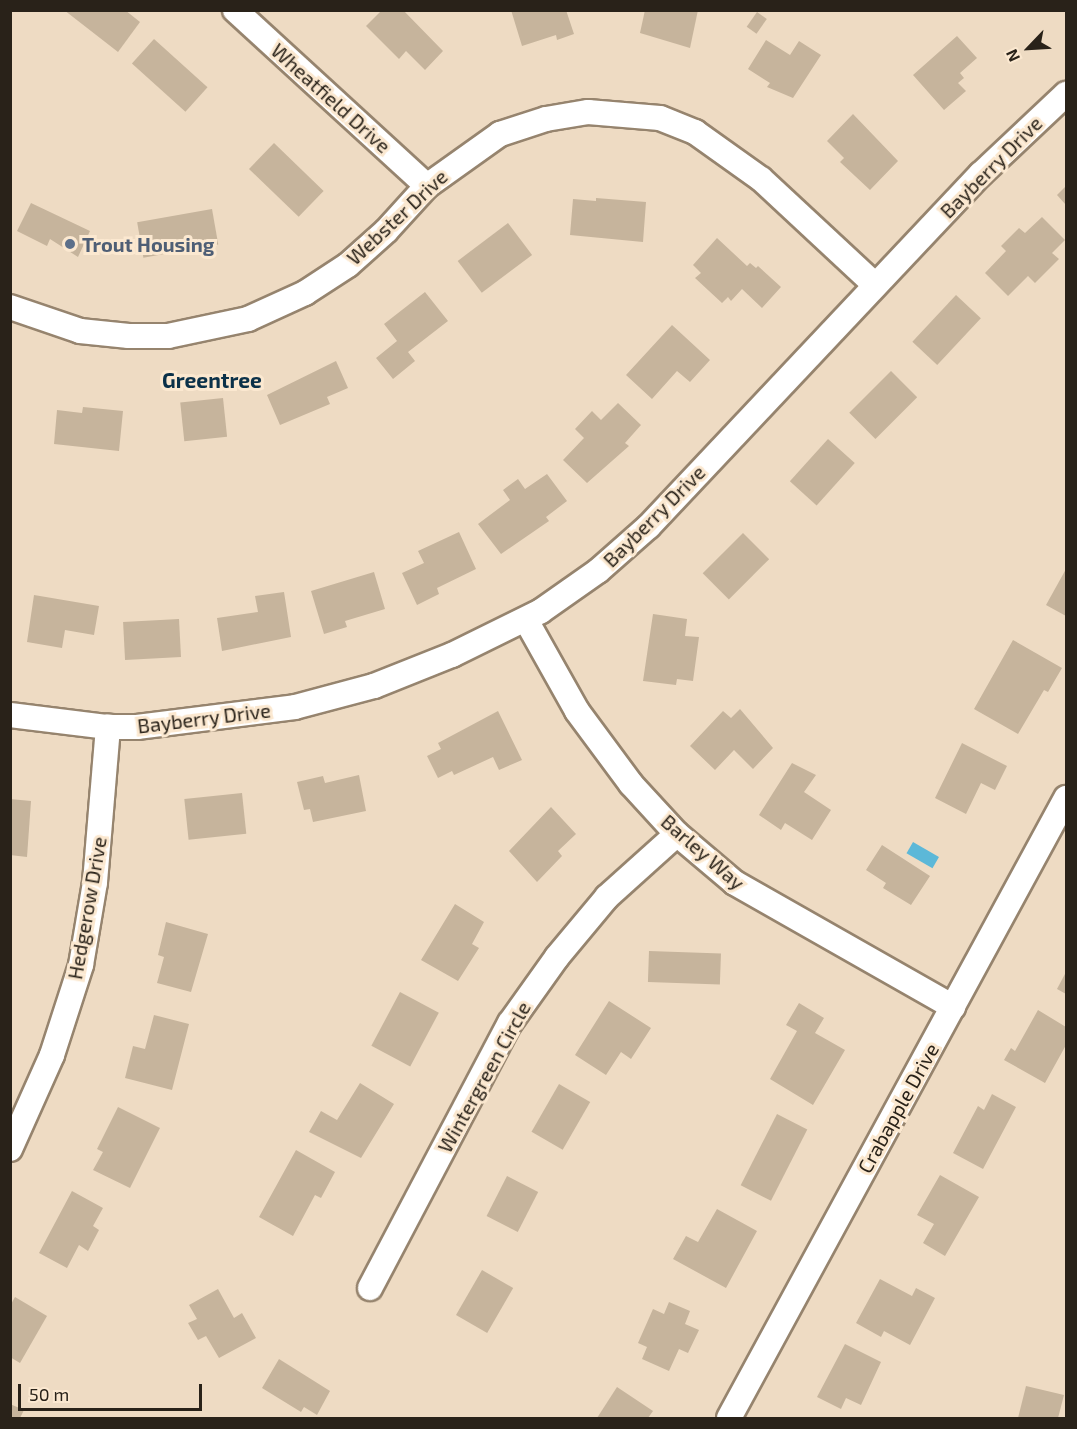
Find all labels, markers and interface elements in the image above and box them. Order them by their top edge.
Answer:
north arrow [999,18,1059,78]
street label: Wheatfield Drive [266,38,396,158]
text: N [1001,47,1023,65]
street label: Bayberry Drive [935,111,1047,223]
street label: Webster Drive [342,164,452,270]
place label: Trout Housing [82,232,214,256]
marker: Trout Housing [63,237,77,251]
district label: Greentree [162,367,262,393]
street label: Bayberry Drive [598,460,710,572]
street label: Bayberry Drive [136,698,272,738]
street label: Barley Way [656,809,750,895]
street label: Hedgerow Drive [63,835,111,981]
street label: Wintergreen Circle [433,997,535,1157]
street label: Crabapple Drive [852,1039,944,1177]
scale bar [21,1372,206,1410]
text: 50 m [29,1383,69,1405]

